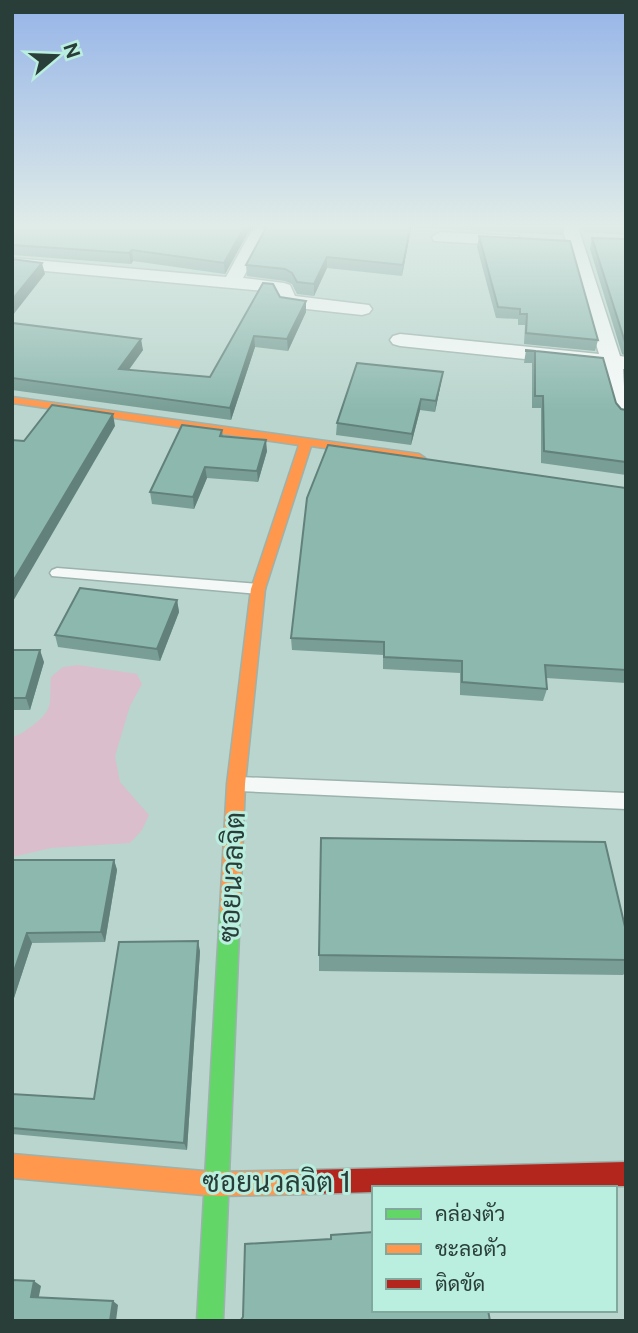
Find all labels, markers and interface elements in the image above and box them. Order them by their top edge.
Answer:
north arrow [21,21,91,91]
text: N [59,40,85,61]
street label: ซอยนวลจิต [211,811,251,943]
street label: ซอยนวลจิต 1 [203,1165,351,1198]
legend [372,1186,617,1312]
text: คล่องตัว [435,1201,505,1226]
text: ชะลอตัว [435,1236,507,1261]
text: ติดขัด [435,1271,485,1296]

